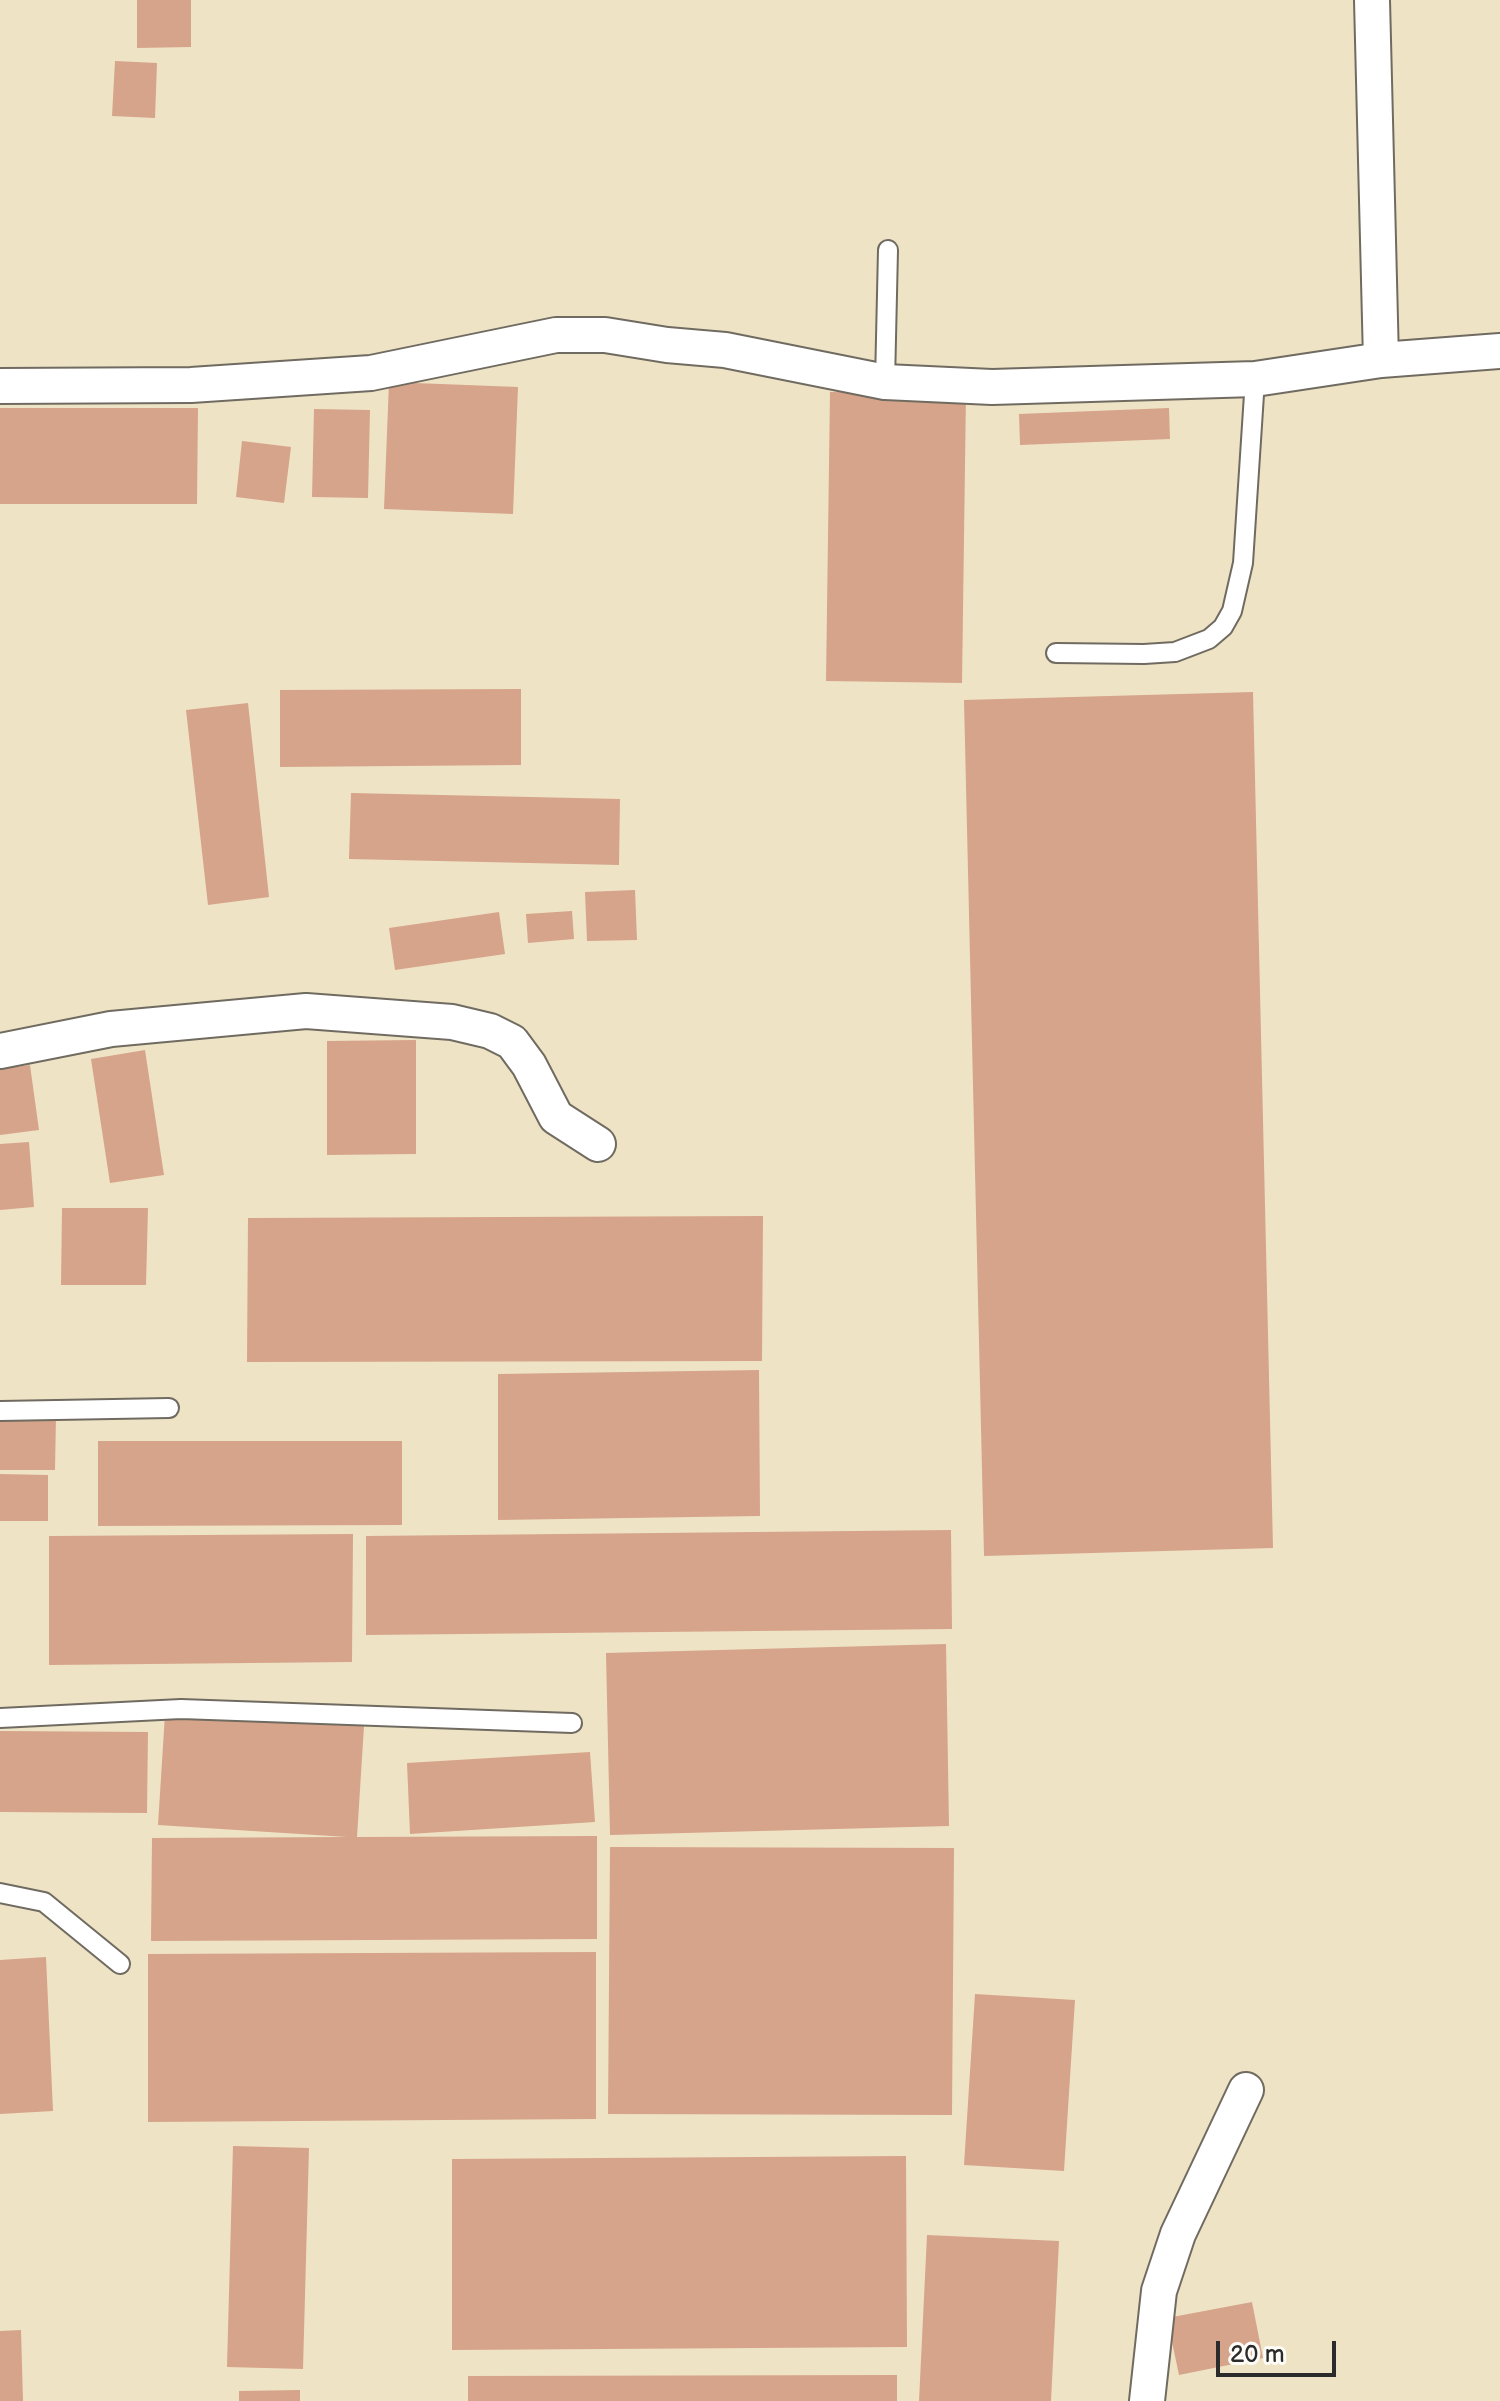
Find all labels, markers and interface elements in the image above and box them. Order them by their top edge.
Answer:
scale bar [1220,2325,1340,2375]
text: 20 m [1230,2340,1285,2369]

